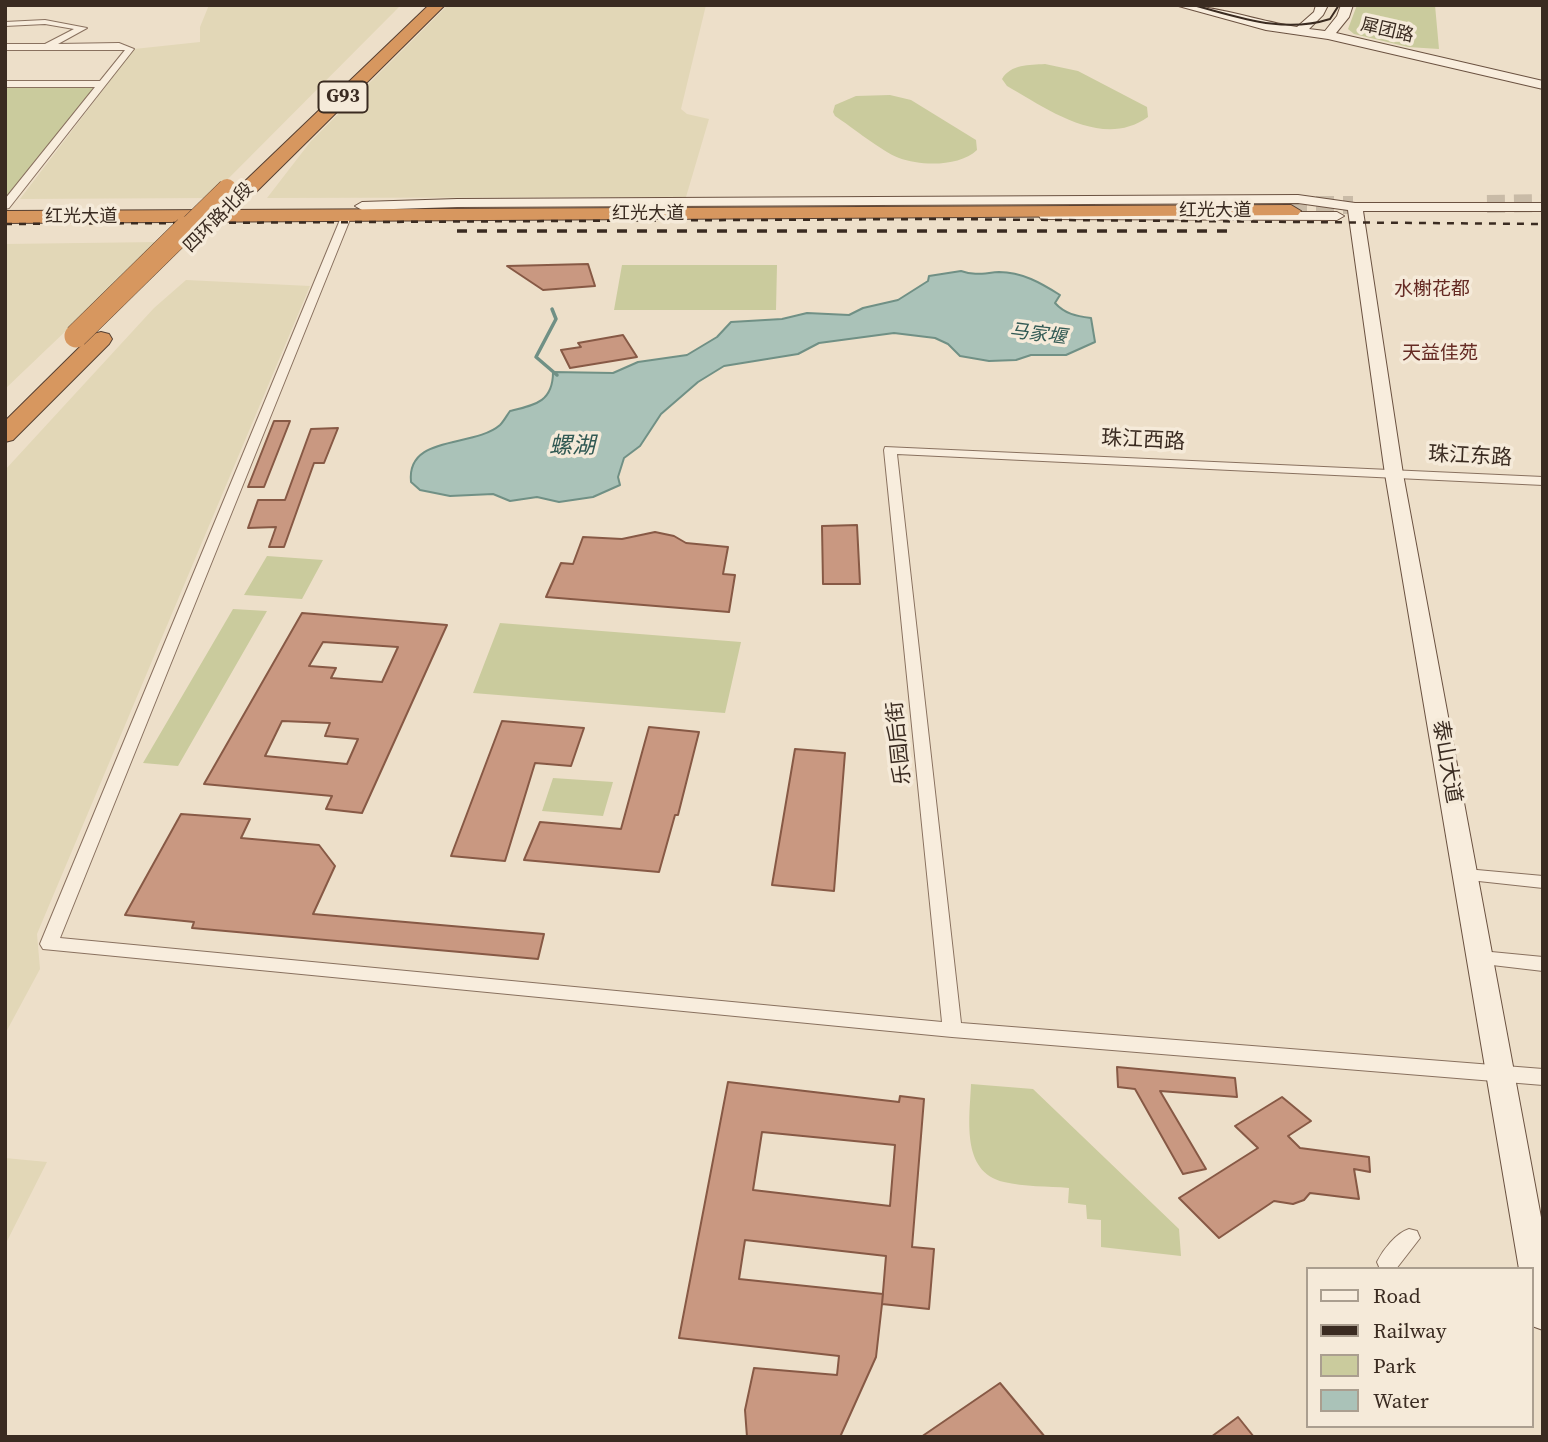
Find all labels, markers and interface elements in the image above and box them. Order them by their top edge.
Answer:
street label: 犀团路 [1358,14,1416,48]
road number: G93 [318,82,368,113]
street label: 四环路北段 [180,179,258,257]
street label: 红光大道 [1179,200,1251,222]
street label: 红光大道 [612,203,684,225]
street label: 红光大道 [45,206,117,228]
district label: 水榭花都 [1394,279,1470,301]
water label: 马家堰 [1008,320,1068,350]
district label: 天益佳苑 [1402,343,1478,365]
street label: 珠江西路 [1100,426,1186,456]
water label: 螺湖 [549,433,595,461]
street label: 珠江东路 [1427,442,1513,472]
street label: 乐园后街 [883,700,917,786]
street label: 泰山大道 [1426,718,1466,806]
legend [1306,1267,1534,1428]
text: Road [1373,1281,1421,1310]
text: Railway [1373,1316,1447,1345]
text: Park [1373,1351,1416,1380]
text: Water [1373,1386,1429,1415]

